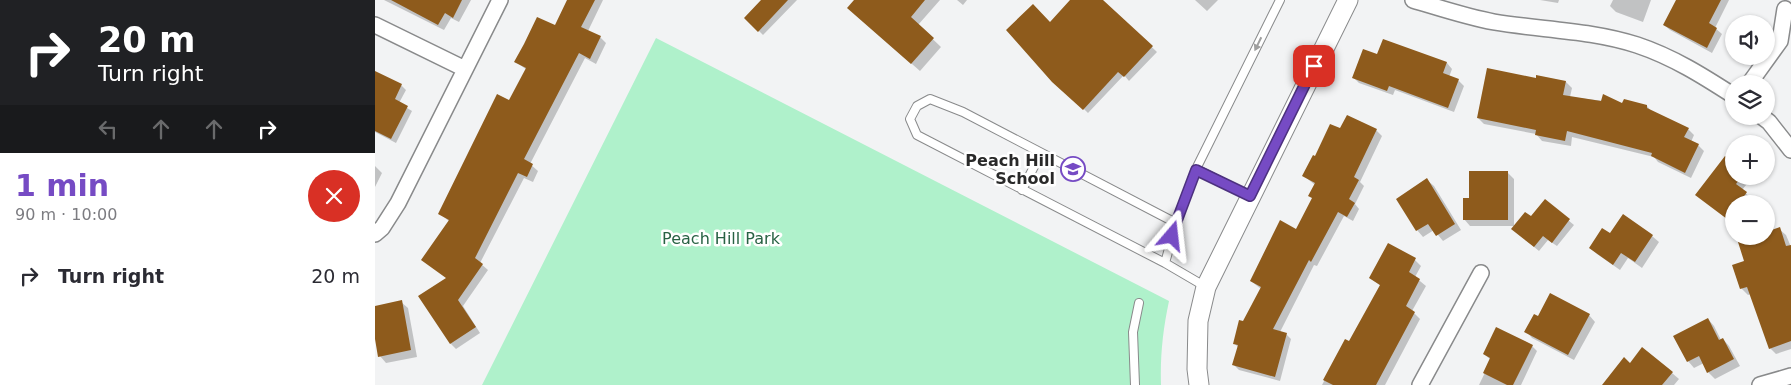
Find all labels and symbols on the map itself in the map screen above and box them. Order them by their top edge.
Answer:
one-way arrow [1254,36,1262,51]
pin [1293,45,1335,87]
place label: Peach Hill School [965,151,1055,188]
school or university icon: Peach Hill School [1060,156,1086,182]
position arrow [1145,209,1197,261]
park label: Peach Hill Park [662,229,781,248]

